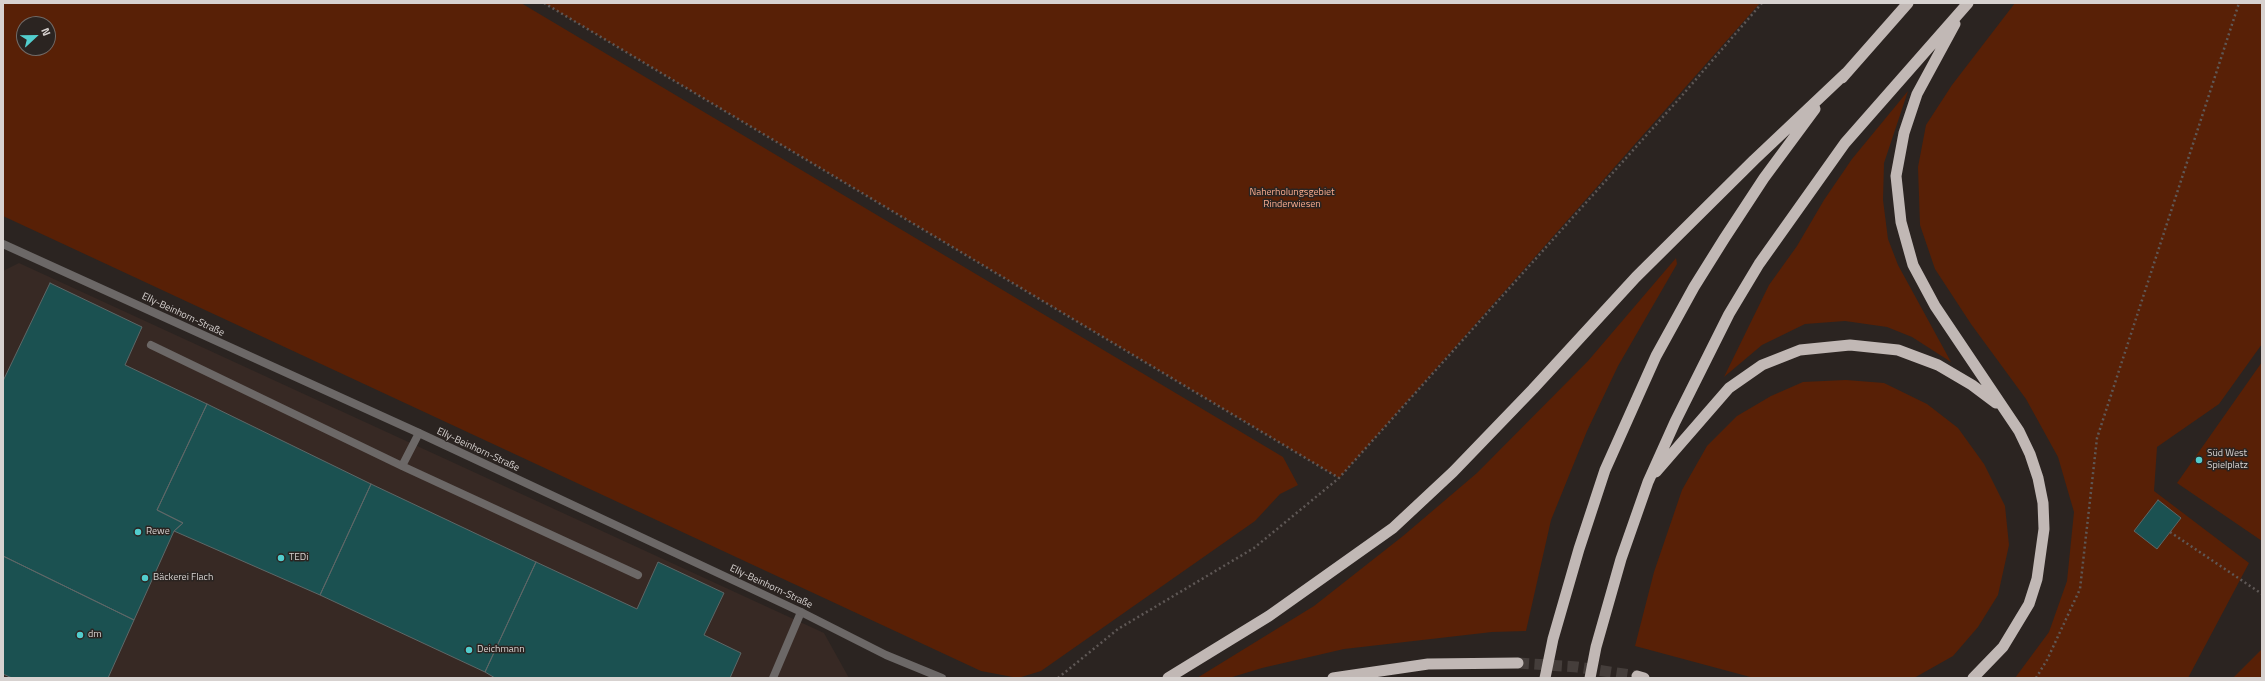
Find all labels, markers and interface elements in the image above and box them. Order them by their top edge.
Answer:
north arrow [16,16,56,56]
text: N [37,25,55,38]
park label: Naherholungsgebiet Rinderwiesen [1249,187,1335,210]
street label: Elly-Beinhorn-Straße [140,291,226,339]
street label: Elly-Beinhorn-Straße [435,426,521,474]
place label: Süd West Spielplatz [2207,448,2248,472]
marker: Süd West Spielplatz [2194,455,2204,465]
place label: Rewe [146,526,170,538]
marker: Rewe [133,527,143,537]
place label: TEDi [289,552,308,564]
marker: TEDi [276,553,286,563]
street label: Elly-Beinhorn-Straße [728,563,814,611]
place label: Bäckerei Flach [153,572,213,584]
marker: Bäckerei Flach [140,573,150,583]
place label: dm [88,629,102,641]
marker: dm [75,630,85,640]
place label: Deichmann [477,644,525,656]
marker: Deichmann [464,645,474,655]

